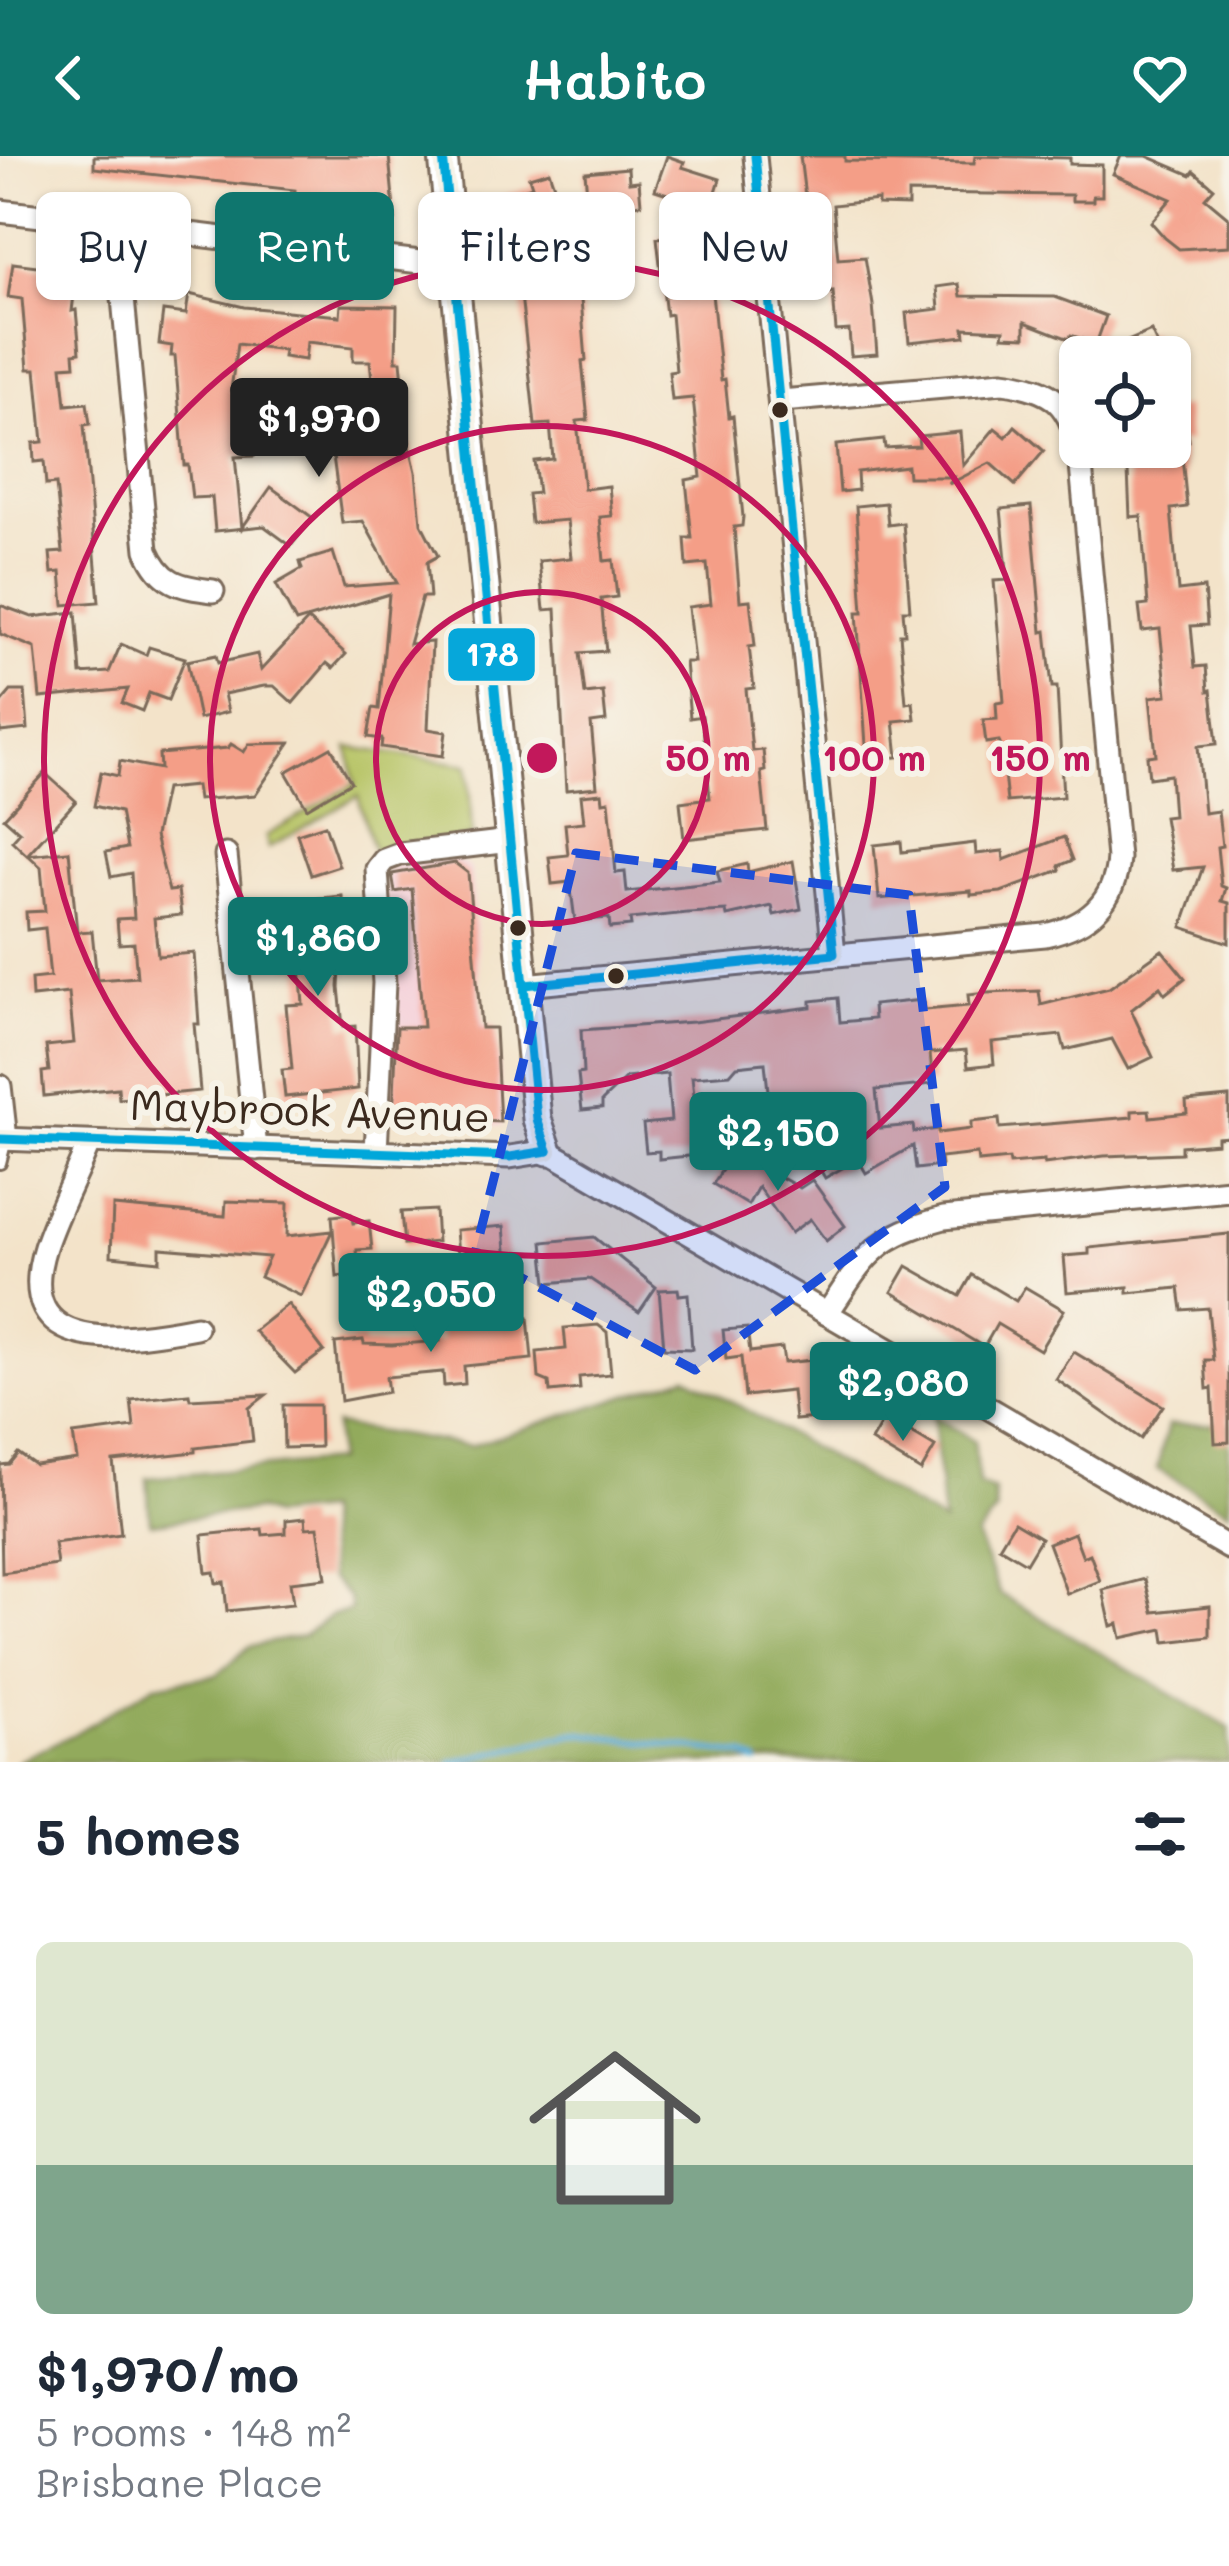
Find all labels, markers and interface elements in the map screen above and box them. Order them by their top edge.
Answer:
text: Habito [523,43,706,114]
icon: back [36,45,102,111]
icon: heart [1127,45,1193,111]
chip: Buy [36,192,191,300]
chip: Rent [215,192,394,300]
chip: Filters [418,192,635,300]
chip: New [659,192,832,300]
map controls [1059,336,1191,468]
button: locate [1059,336,1191,468]
pin: $1,970 [221,378,417,480]
text: $1,970 [257,391,381,442]
unlabelled marker [769,399,791,421]
line badge: 178 [446,626,537,683]
text: 178 [465,631,519,674]
text: 50 m [665,733,751,780]
text: 100 m [822,733,926,780]
text: 150 m [989,733,1091,780]
centre of rings [521,737,563,779]
pin: $1,860 [220,897,416,999]
text: $1,860 [255,910,381,961]
unlabelled marker [507,917,529,939]
unlabelled marker [605,965,627,987]
street label: Maybrook Avenue [129,1076,491,1143]
pin: $2,150 [680,1092,876,1194]
text: $2,150 [716,1105,840,1156]
pin: $2,050 [333,1253,529,1355]
text: $2,050 [366,1266,496,1317]
pin: $2,080 [805,1342,1001,1444]
text: $2,080 [837,1355,969,1406]
text: 5 homes [36,1801,241,1868]
icon: filters [1127,1801,1193,1867]
icon: home [507,2020,723,2236]
text: $1,970/mo [36,2338,299,2405]
text: 5 rooms · 148 m² [36,2405,351,2456]
text: Brisbane Place [36,2456,323,2507]

